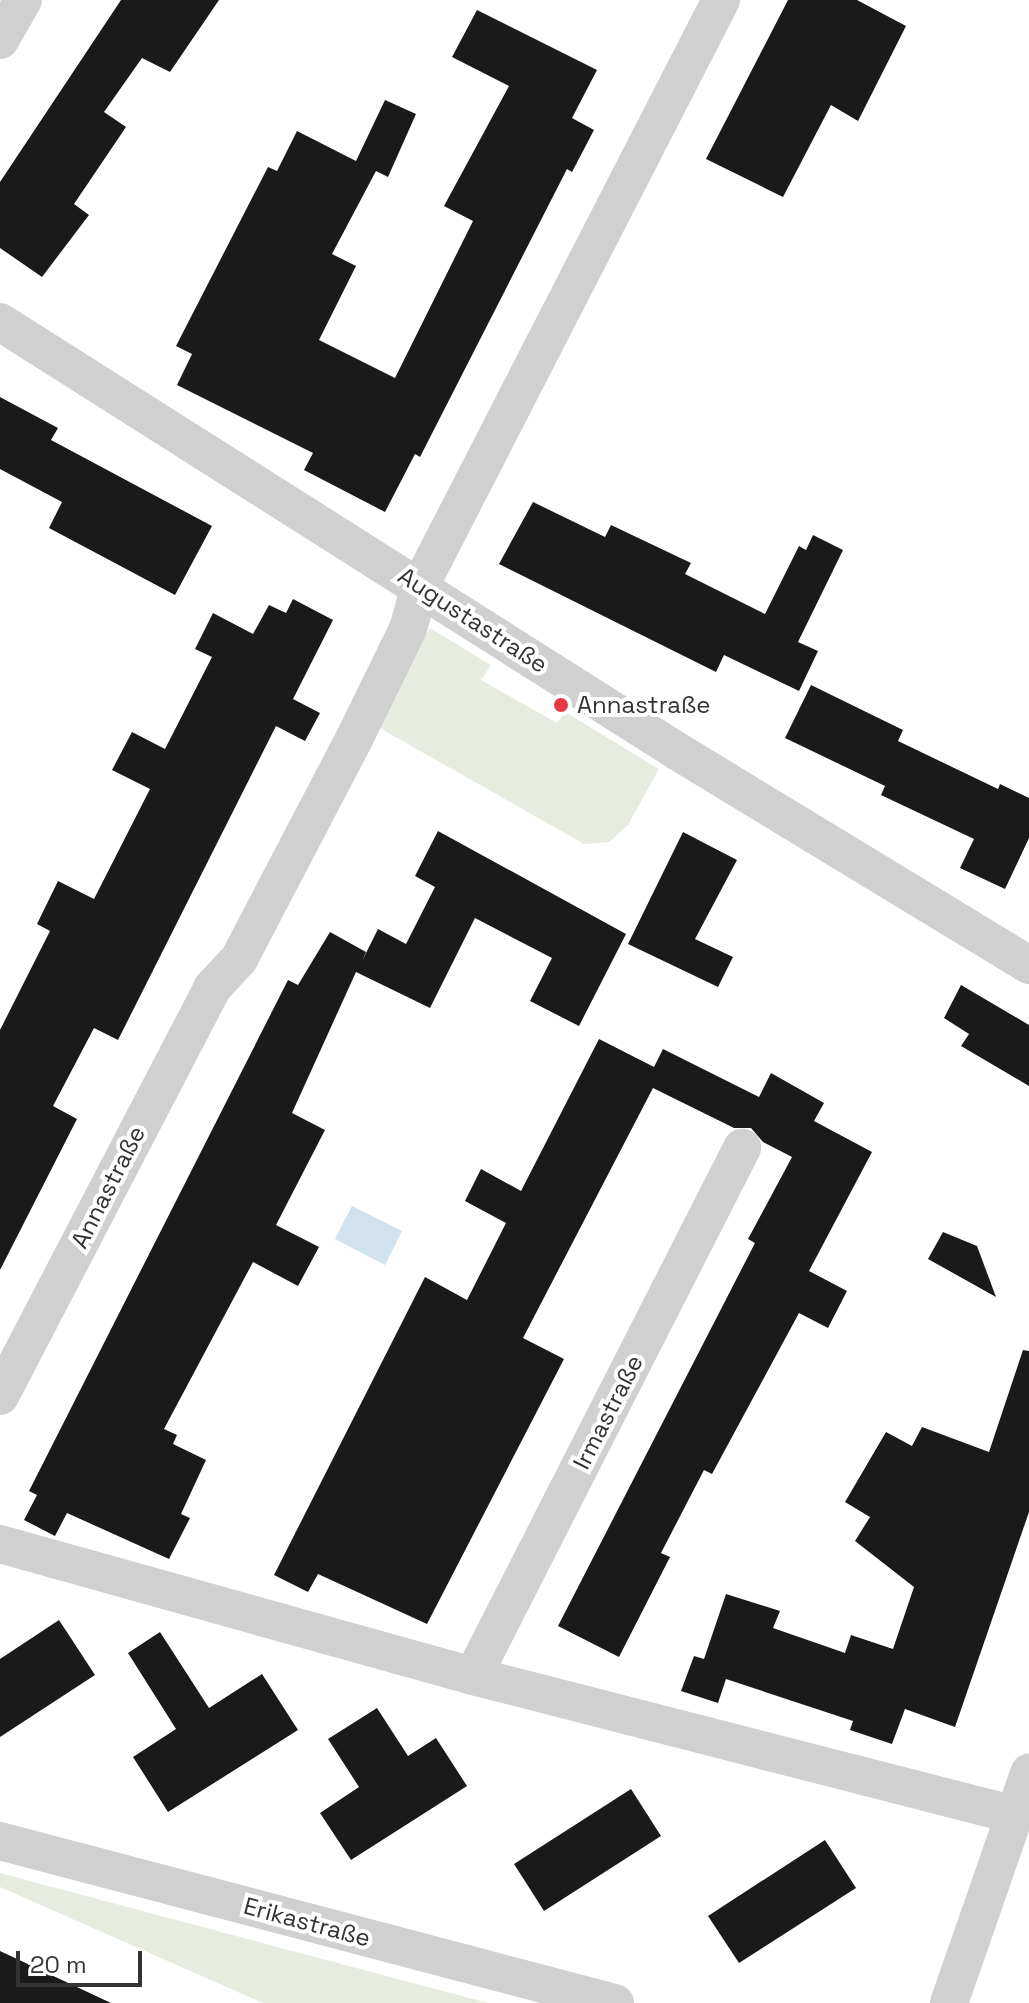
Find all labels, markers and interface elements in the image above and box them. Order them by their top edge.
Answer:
street label: Augustastraße [393,561,553,679]
place label: Annastraße [577,691,710,719]
marker: Annastraße [552,696,570,714]
street label: Annastraße [65,1121,151,1253]
street label: Irmastraße [567,1350,649,1474]
street label: Erikastraße [241,1891,373,1953]
scale bar [20,1935,146,1985]
text: 20 m [30,1949,87,1980]

